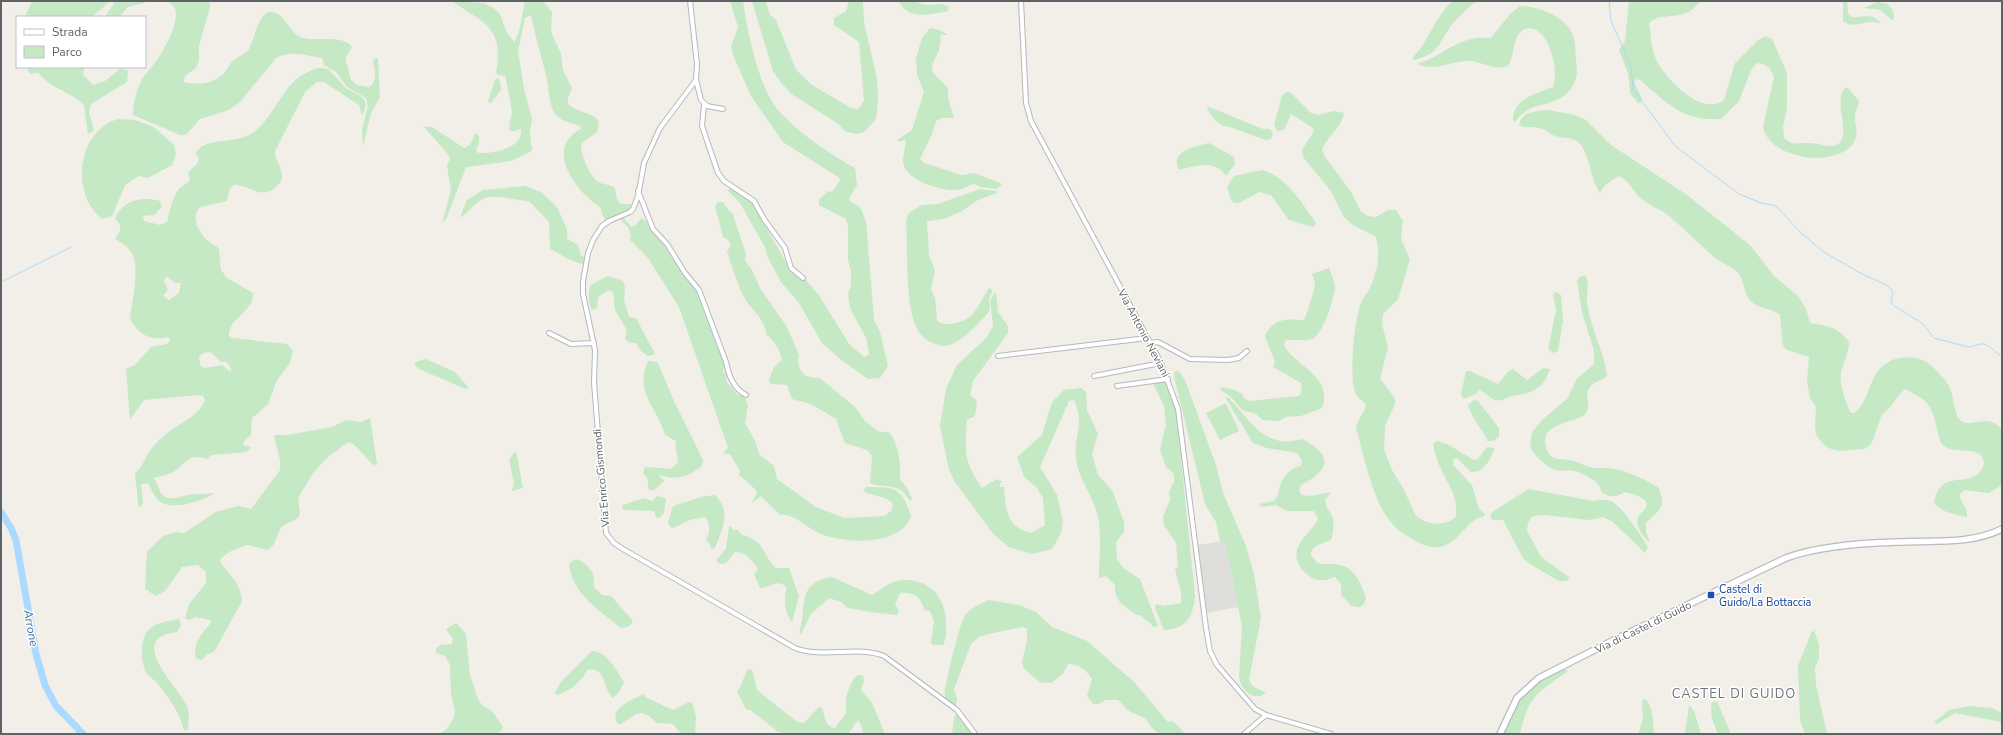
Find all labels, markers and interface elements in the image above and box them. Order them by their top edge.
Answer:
legend [16,16,146,68]
text: Strada [52,24,88,40]
text: Parco [52,44,82,60]
street label: Via Antonio Neviani [1114,286,1173,380]
street label: Via Enrico Gismondi [590,428,613,529]
place label: Castel di Guido/La Bottaccia [1719,582,1811,610]
marker: Castel di Guido/La Bottaccia [1706,590,1716,600]
street label: Via di Castel di Guido [1592,598,1694,658]
water label: Arrone [20,607,42,648]
district label: CASTEL DI GUIDO [1672,685,1796,703]

